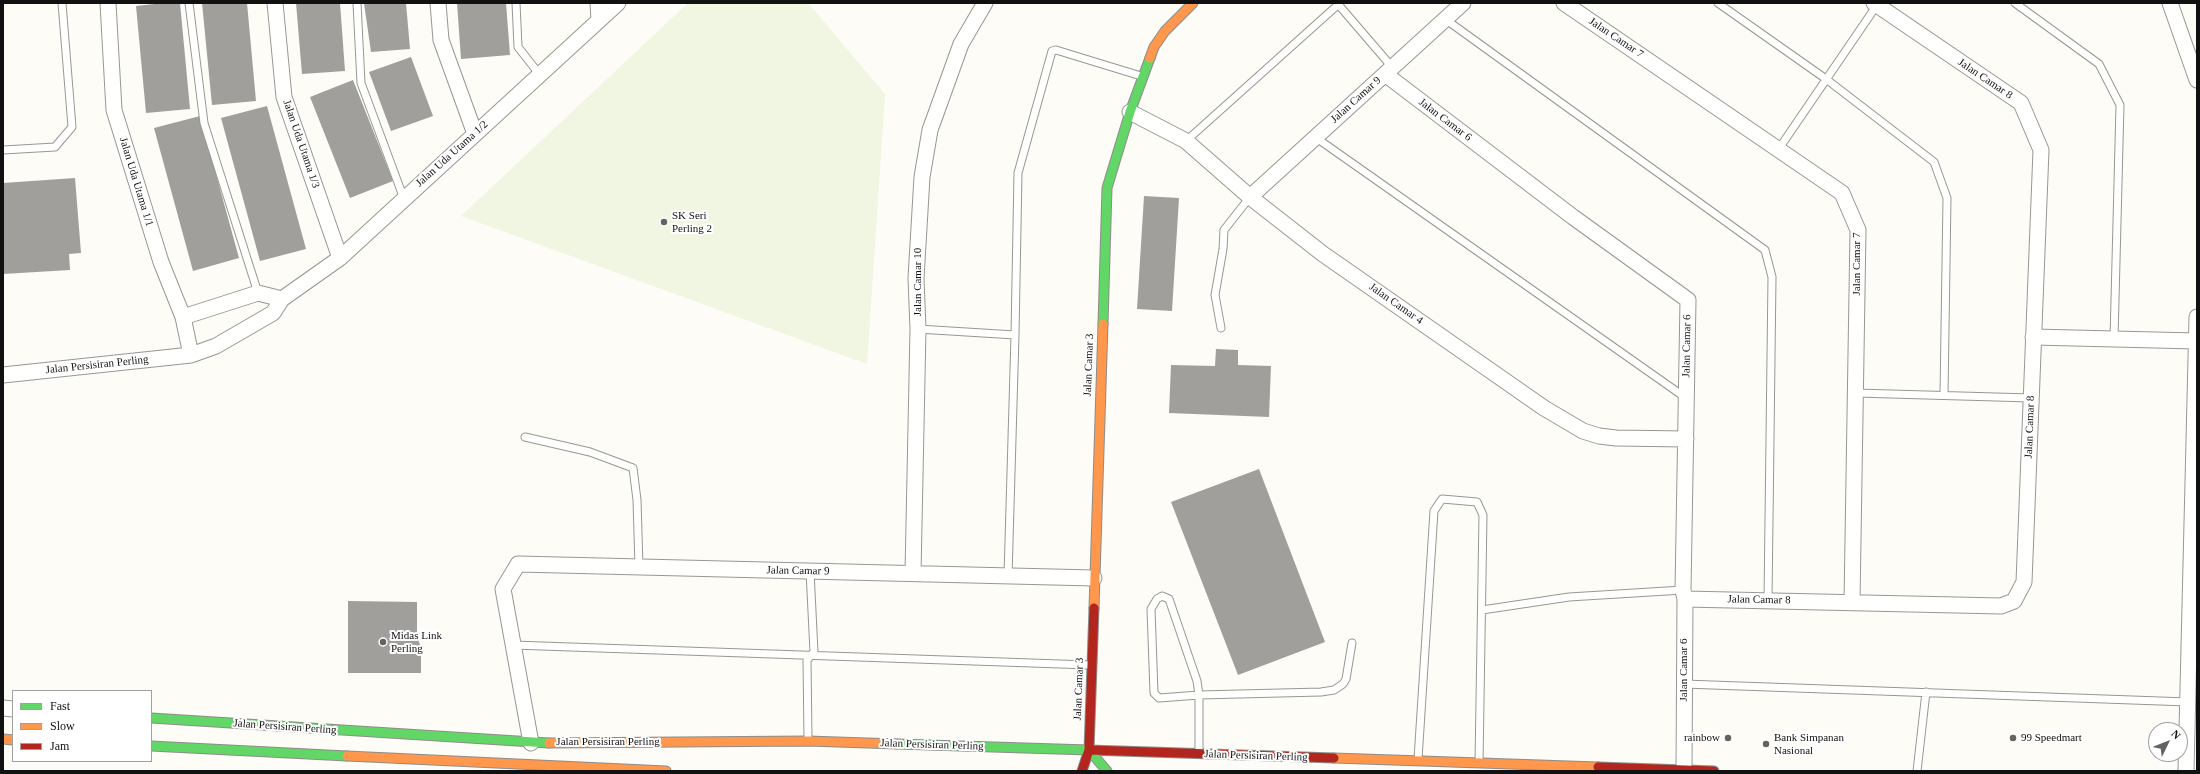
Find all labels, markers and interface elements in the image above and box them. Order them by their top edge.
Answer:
street label: Jalan Camar 7 [1586,15,1646,61]
street label: Jalan Camar 8 [1955,56,2015,102]
street label: Jalan Camar 9 [1328,74,1384,126]
street label: Jalan Camar 6 [1416,96,1474,144]
street label: Jalan Uda Utama 1/3 [280,98,322,190]
street label: Jalan Uda Utama 1/2 [413,118,491,190]
street label: Jalan Uda Utama 1/1 [116,136,156,228]
place label: SK Seri Perling 2 [672,209,712,235]
marker: SK Seri Perling 2 [659,217,669,227]
street label: Jalan Camar 7 [1850,233,1864,295]
street label: Jalan Camar 10 [911,248,925,316]
street label: Jalan Camar 4 [1366,281,1426,327]
street label: Jalan Camar 6 [1680,314,1694,378]
street label: Jalan Camar 3 [1081,333,1097,397]
street label: Jalan Persisiran Perling [45,353,149,377]
street label: Jalan Camar 8 [2022,395,2038,459]
street label: Jalan Camar 9 [766,564,830,578]
street label: Jalan Camar 8 [1727,593,1791,607]
place label: Midas Link Perling [391,629,442,655]
marker: Midas Link Perling [378,637,388,647]
street label: Jalan Camar 6 [1677,639,1691,701]
street label: Jalan Camar 3 [1071,657,1087,721]
legend [12,690,152,762]
text: Fast [50,699,70,713]
street label: Jalan Persisiran Perling [233,717,337,737]
text: Slow [50,719,75,733]
north arrow [2148,722,2188,762]
text: N [2169,727,2183,741]
place label: rainbow [1684,731,1720,745]
place label: Bank Simpanan Nasional [1774,731,1844,757]
place label: 99 Speedmart [2021,731,2082,745]
marker: rainbow [1723,733,1733,743]
marker: 99 Speedmart [2008,733,2018,743]
street label: Jalan Persisiran Perling [556,735,660,749]
street label: Jalan Persisiran Perling [880,737,984,753]
text: Jam [50,739,69,753]
marker: Bank Simpanan Nasional [1761,739,1771,749]
street label: Jalan Persisiran Perling [1204,748,1308,764]

